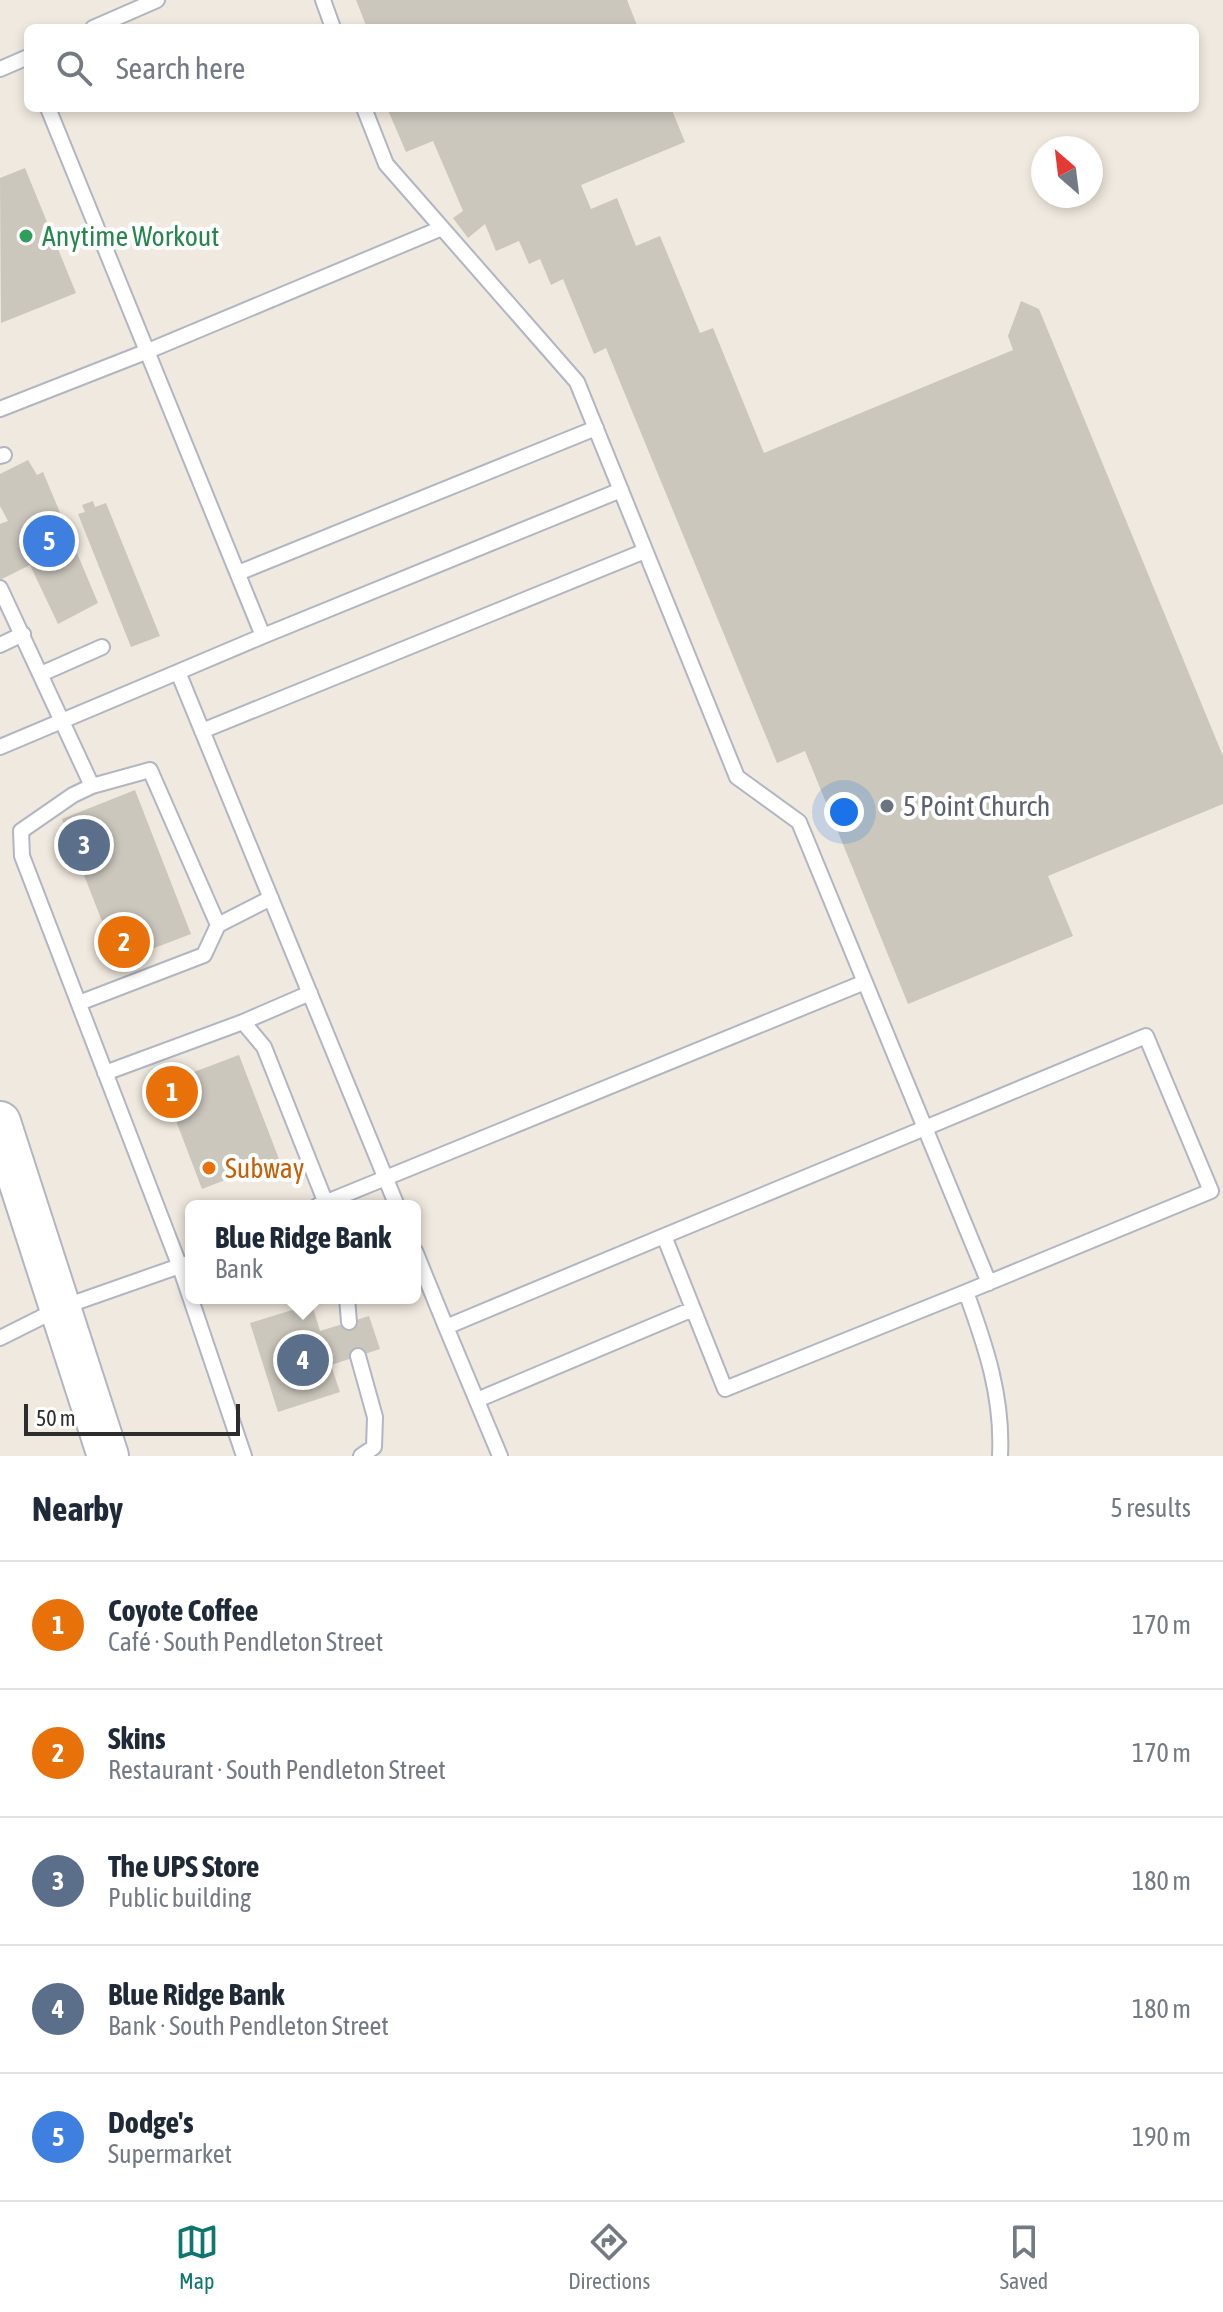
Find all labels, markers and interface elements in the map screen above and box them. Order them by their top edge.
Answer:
search box [24,24,1199,112]
icon: search [52,46,96,90]
text: Search here [116,51,245,85]
north arrow [1031,136,1103,208]
place label: Anytime Workout [42,220,219,252]
marker: Anytime Workout [17,227,35,245]
pin: 5 [23,511,75,571]
place label: 5 Point Church [903,790,1050,822]
your location [824,792,864,832]
marker: 5 Point Church [878,797,896,815]
pin: 3 [58,815,110,875]
pin: 2 [98,912,150,972]
pin: 1 [146,1062,198,1122]
place label: Subway [225,1152,304,1184]
marker: Subway [200,1159,218,1177]
popup [185,1200,421,1304]
text: Blue Ridge Bank [215,1220,391,1254]
text: Bank [215,1254,263,1284]
pin: 4 [277,1330,329,1390]
scale bar [24,1400,240,1436]
text: 50 m [36,1405,76,1431]
text: Nearby [32,1489,123,1528]
text: 5 results [1110,1493,1191,1523]
text: Coyote Coffee [108,1593,258,1627]
text: 1 [52,1610,64,1640]
text: 170 m [1132,1610,1191,1640]
text: Café · South Pendleton Street [108,1627,383,1657]
text: Skins [108,1721,166,1755]
text: 2 [52,1738,64,1768]
text: 170 m [1132,1738,1191,1768]
text: Restaurant · South Pendleton Street [108,1755,446,1785]
text: The UPS Store [108,1849,259,1883]
text: 3 [52,1866,64,1896]
text: 180 m [1132,1866,1191,1896]
text: Public building [108,1883,251,1913]
text: Blue Ridge Bank [108,1977,284,2011]
text: 4 [52,1994,64,2024]
text: 180 m [1132,1994,1191,2024]
text: Bank · South Pendleton Street [108,2011,389,2041]
text: Dodge's [108,2105,194,2139]
text: 5 [52,2122,64,2152]
text: 190 m [1132,2122,1191,2152]
text: Supermarket [108,2139,232,2169]
tab: Map [175,2220,219,2294]
tab: Directions [568,2220,650,2294]
tab: Saved [1000,2220,1048,2294]

